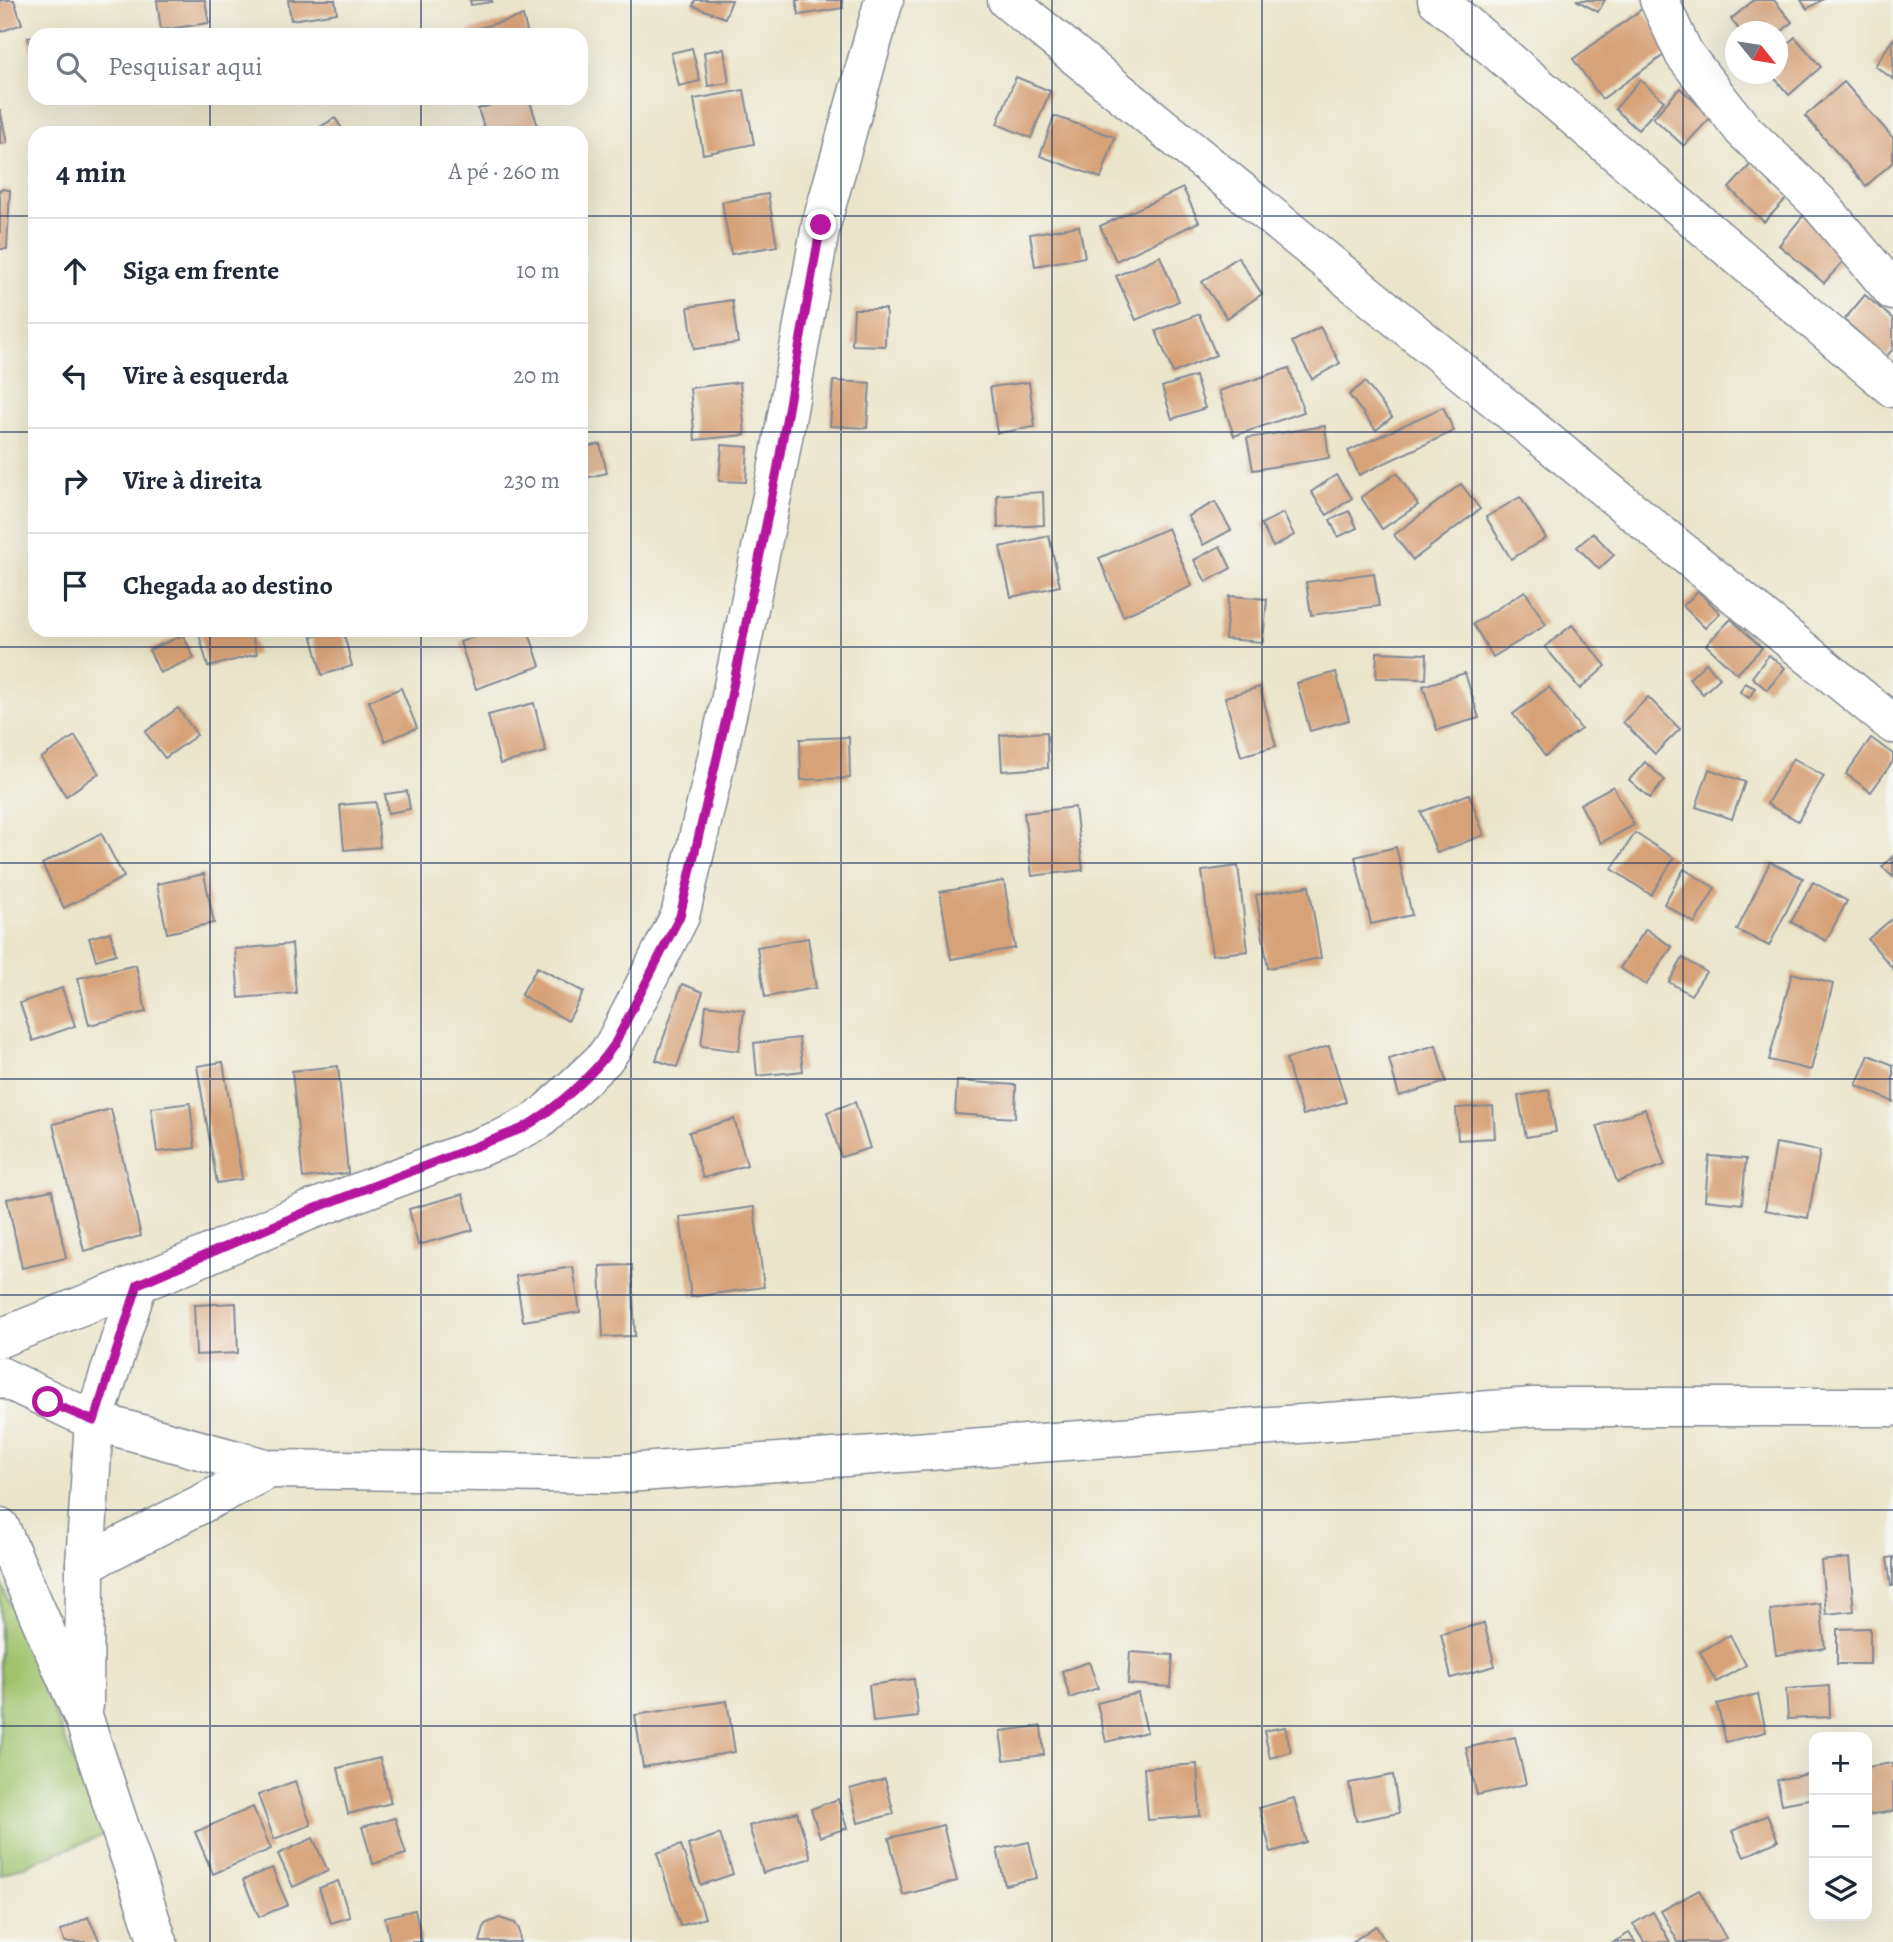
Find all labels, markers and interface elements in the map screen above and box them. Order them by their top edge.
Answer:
north arrow [1725,21,1788,84]
search box [28,28,588,105]
icon: search [52,48,90,86]
text: Pesquisar aqui [108,49,263,84]
text: 4 min [56,152,126,192]
text: A pé · 260 m [448,156,560,187]
route end [805,209,836,240]
icon: ahead [56,252,94,290]
text: Siga em frente [123,253,279,288]
text: 10 m [516,255,560,286]
icon: left [56,357,94,395]
text: Vire à esquerda [123,358,289,393]
text: 20 m [513,360,560,391]
icon: right [56,462,94,500]
text: Vire à direita [123,463,262,498]
text: 230 m [504,465,560,496]
icon: arrive [56,567,94,605]
text: Chegada ao destino [123,568,333,603]
route start [32,1386,63,1417]
map controls [1809,1732,1872,1921]
button: + [1809,1732,1872,1795]
button: − [1809,1795,1872,1858]
button: layers [1809,1858,1872,1921]

